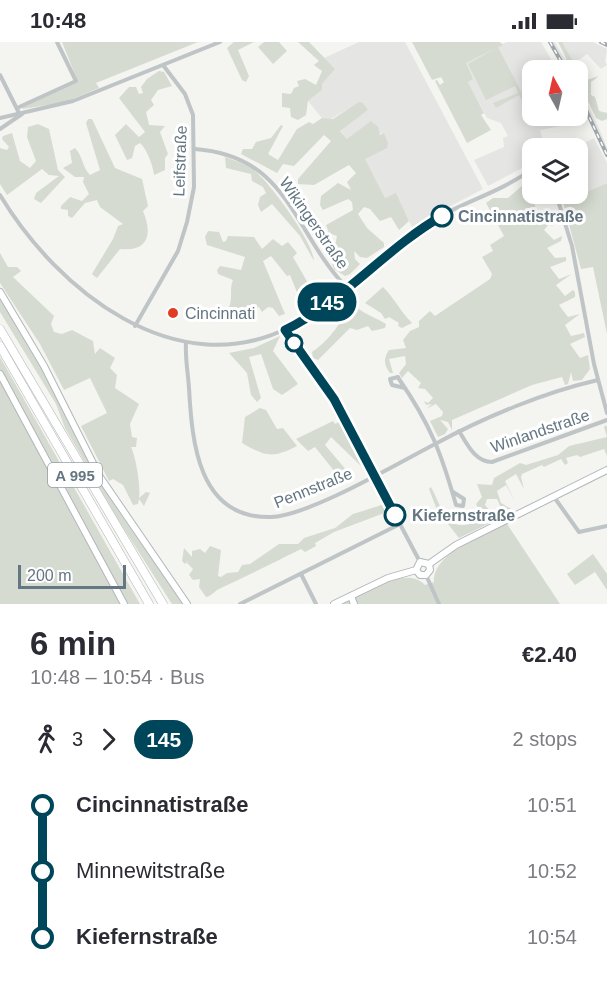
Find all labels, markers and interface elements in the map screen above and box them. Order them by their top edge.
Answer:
text: 10:48 [30,8,86,33]
north arrow [522,60,588,126]
map controls [522,60,588,204]
street label: Leifstraße [170,125,190,197]
button: layers [522,138,588,204]
street label: Wikingerstraße [276,174,352,272]
marker: Cincinnatistraße [431,205,453,227]
place label: Cincinnatistraße [458,208,583,225]
line badge: 145 [292,282,362,322]
text: 145 [309,291,345,314]
place label: Cincinnati [185,305,255,322]
marker: Cincinnati [166,306,180,320]
unlabelled marker [285,334,303,352]
street label: Winlandstraße [488,406,592,456]
road number: A 995 [48,463,102,487]
street label: Pennstraße [271,465,355,511]
marker: Kiefernstraße [384,504,406,526]
place label: Kiefernstraße [412,507,515,524]
scale bar [18,562,126,590]
text: 200 m [27,567,71,584]
text: 6 min [30,625,116,662]
text: €2.40 [522,642,577,667]
text: 10:48 – 10:54 · Bus [30,666,205,688]
icon: walk [30,723,63,756]
icon: forward [92,723,125,756]
text: 3 [72,728,83,750]
text: 145 [146,728,181,751]
text: 2 stops [513,728,577,750]
text: Cincinnatistraße [76,792,248,817]
text: 10:51 [527,794,577,816]
text: Minnewitstraße [76,858,225,883]
text: 10:52 [527,860,577,882]
text: Kiefernstraße [76,924,218,949]
text: 10:54 [527,926,577,948]

